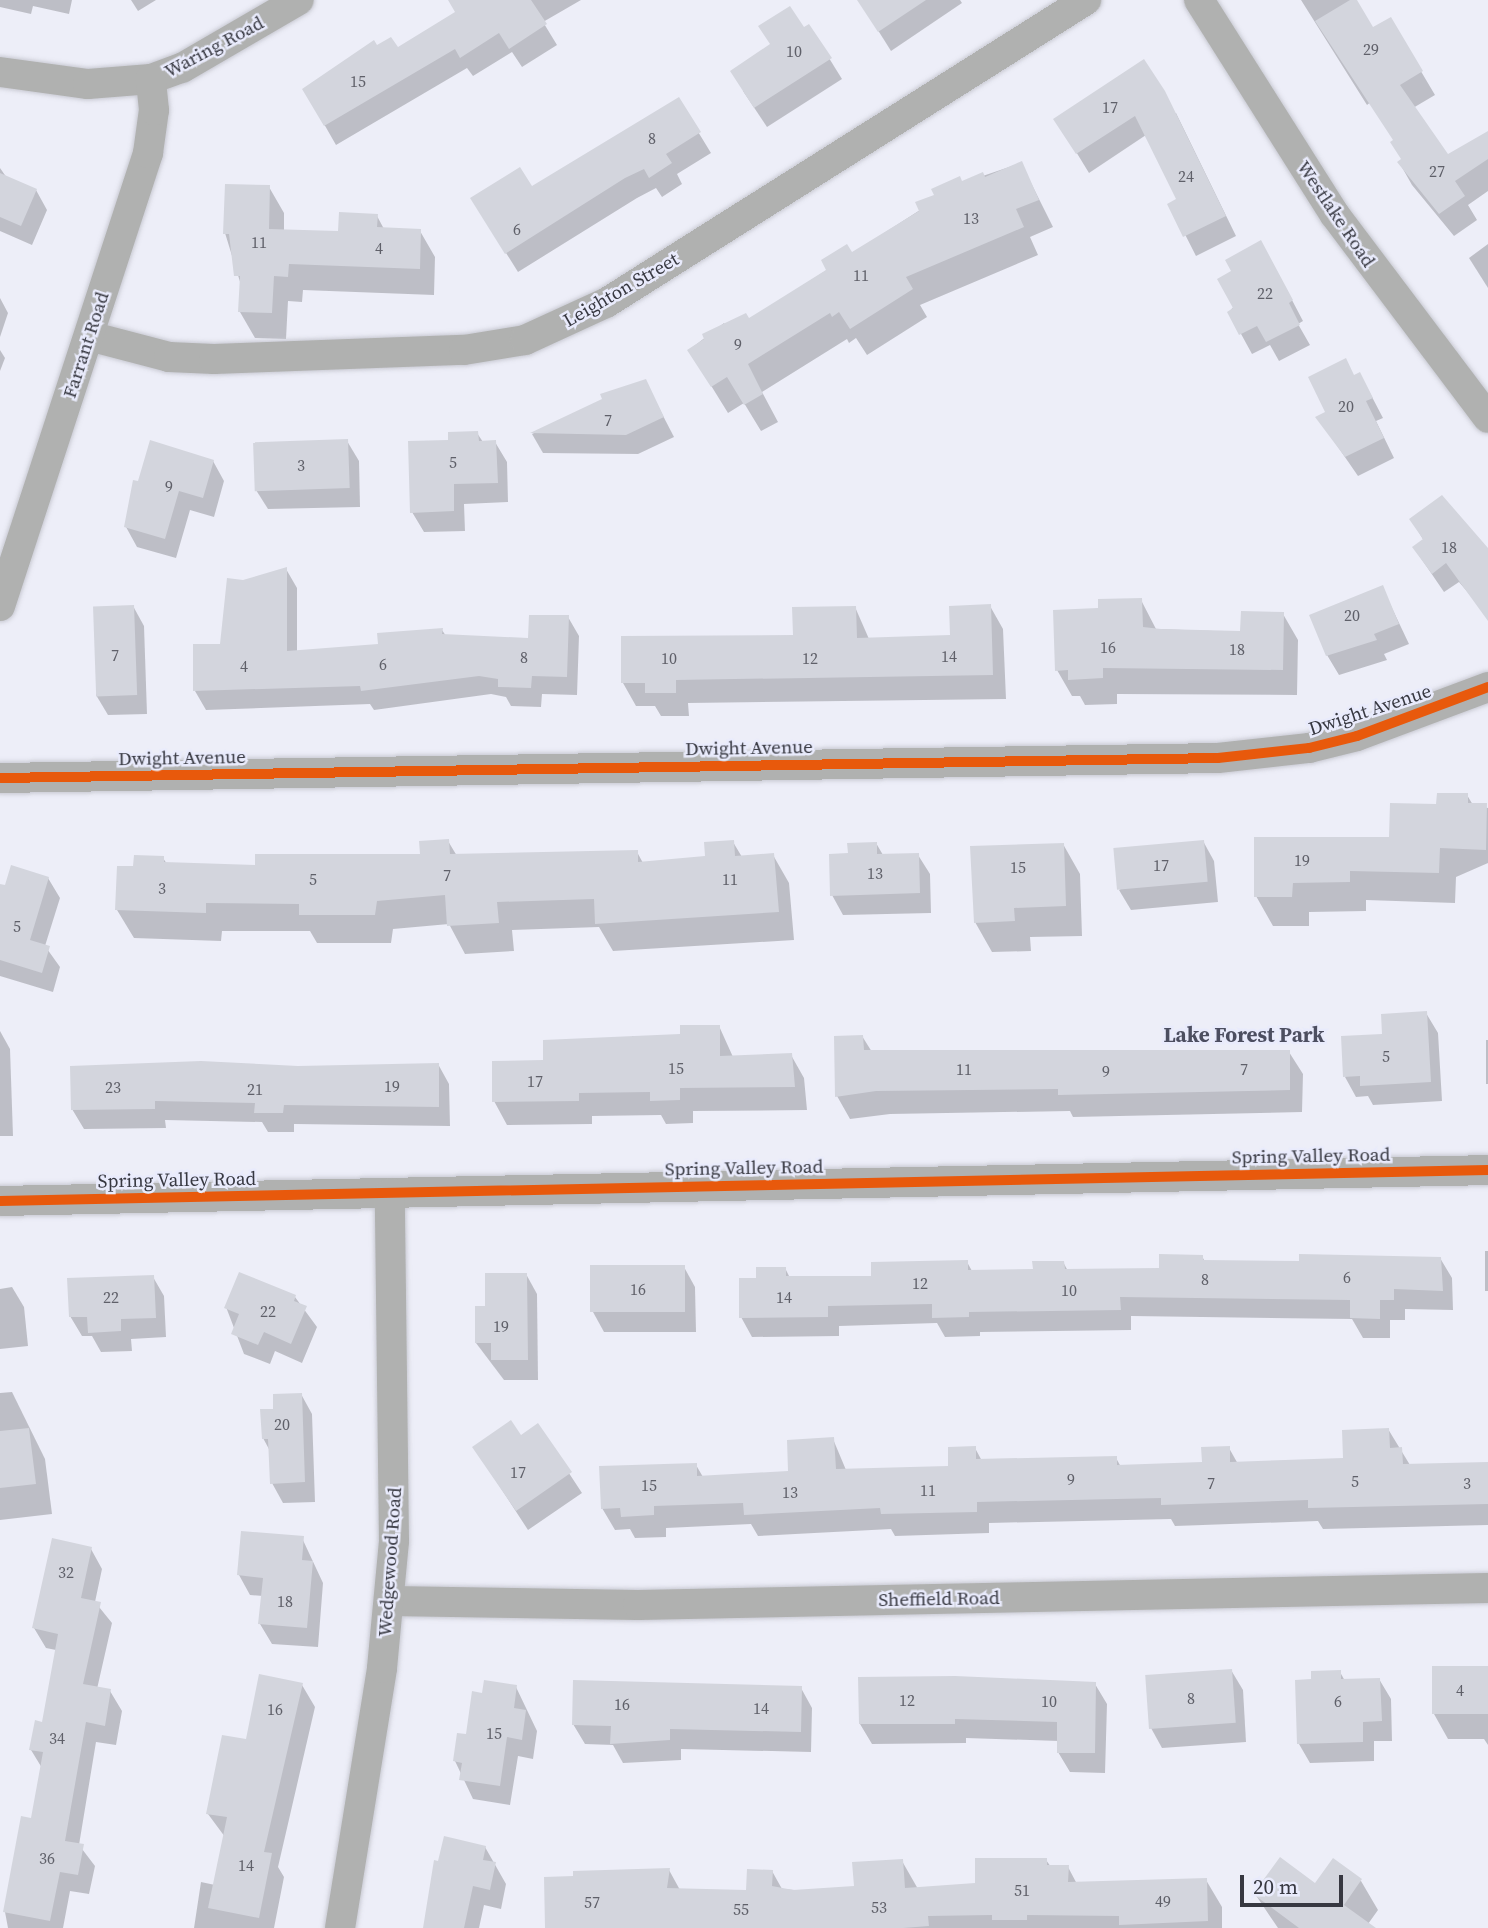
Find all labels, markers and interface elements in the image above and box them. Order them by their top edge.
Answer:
street label: Waring Road [161,11,267,83]
house number: 29 [1363,39,1379,59]
house number: 10 [786,41,802,61]
house number: 15 [350,71,366,91]
house number: 17 [1102,97,1118,117]
house number: 8 [648,128,656,148]
street label: Westlake Road [1292,156,1380,272]
house number: 27 [1429,161,1445,181]
house number: 24 [1178,166,1194,186]
house number: 13 [963,208,979,228]
house number: 6 [513,219,521,239]
house number: 11 [251,232,267,252]
house number: 4 [375,238,383,258]
street label: Leighton Street [559,248,683,332]
house number: 11 [853,265,869,285]
house number: 22 [1257,283,1273,303]
street label: Farrant Road [58,289,114,401]
house number: 9 [734,334,742,354]
house number: 20 [1338,396,1354,416]
house number: 7 [604,410,612,430]
house number: 5 [449,452,457,472]
house number: 3 [297,455,305,475]
house number: 9 [165,476,173,496]
house number: 18 [1441,537,1457,557]
house number: 20 [1344,605,1360,625]
house number: 16 [1100,637,1116,657]
house number: 18 [1229,639,1245,659]
house number: 7 [111,645,119,665]
house number: 14 [941,646,957,666]
house number: 8 [520,647,528,667]
house number: 10 [661,648,677,668]
house number: 12 [802,648,818,668]
house number: 6 [379,654,387,674]
house number: 4 [240,656,248,676]
street label: Dwight Avenue [1306,679,1434,741]
street label: Dwight Avenue [685,735,813,761]
street label: Dwight Avenue [118,745,246,771]
house number: 19 [1294,850,1310,870]
house number: 17 [1153,855,1169,875]
house number: 15 [1010,857,1026,877]
house number: 13 [867,863,883,883]
house number: 7 [443,865,451,885]
house number: 5 [309,869,317,889]
house number: 11 [722,869,738,889]
house number: 3 [158,878,166,898]
house number: 5 [13,916,21,936]
district label: Lake Forest Park [1163,1022,1325,1048]
house number: 5 [1382,1046,1390,1066]
house number: 15 [668,1058,684,1078]
house number: 11 [956,1059,972,1079]
house number: 7 [1240,1059,1248,1079]
house number: 9 [1102,1061,1110,1081]
house number: 17 [527,1071,543,1091]
house number: 19 [384,1076,400,1096]
house number: 23 [105,1077,121,1097]
house number: 21 [247,1079,263,1099]
street label: Spring Valley Road [1231,1143,1391,1169]
street label: Spring Valley Road [664,1155,824,1181]
street label: Spring Valley Road [97,1167,257,1193]
house number: 6 [1343,1267,1351,1287]
house number: 8 [1201,1269,1209,1289]
house number: 12 [912,1273,928,1293]
house number: 16 [630,1279,646,1299]
house number: 10 [1061,1280,1077,1300]
house number: 22 [103,1287,119,1307]
house number: 14 [776,1287,792,1307]
house number: 22 [260,1301,276,1321]
house number: 19 [493,1316,509,1336]
house number: 20 [274,1414,290,1434]
house number: 17 [510,1462,526,1482]
house number: 9 [1067,1469,1075,1489]
house number: 5 [1351,1471,1359,1491]
house number: 7 [1207,1473,1215,1493]
house number: 3 [1463,1473,1471,1493]
house number: 15 [641,1475,657,1495]
house number: 11 [920,1480,936,1500]
house number: 13 [782,1482,798,1502]
street label: Wedgewood Road [373,1487,407,1637]
house number: 32 [58,1562,74,1582]
street label: Sheffield Road [878,1587,1000,1611]
house number: 18 [277,1591,293,1611]
house number: 4 [1456,1680,1464,1700]
house number: 8 [1187,1688,1195,1708]
house number: 12 [899,1690,915,1710]
house number: 10 [1041,1691,1057,1711]
house number: 6 [1334,1691,1342,1711]
house number: 16 [614,1694,630,1714]
house number: 14 [753,1698,769,1718]
house number: 16 [267,1699,283,1719]
house number: 15 [486,1723,502,1743]
house number: 34 [49,1728,65,1748]
house number: 36 [39,1848,55,1868]
house number: 14 [238,1855,254,1875]
scale bar [1243,1862,1346,1906]
text: 20 m [1253,1872,1298,1901]
house number: 51 [1014,1880,1030,1900]
house number: 49 [1155,1891,1171,1911]
house number: 57 [584,1892,600,1912]
house number: 53 [871,1897,887,1917]
house number: 55 [733,1899,749,1919]

